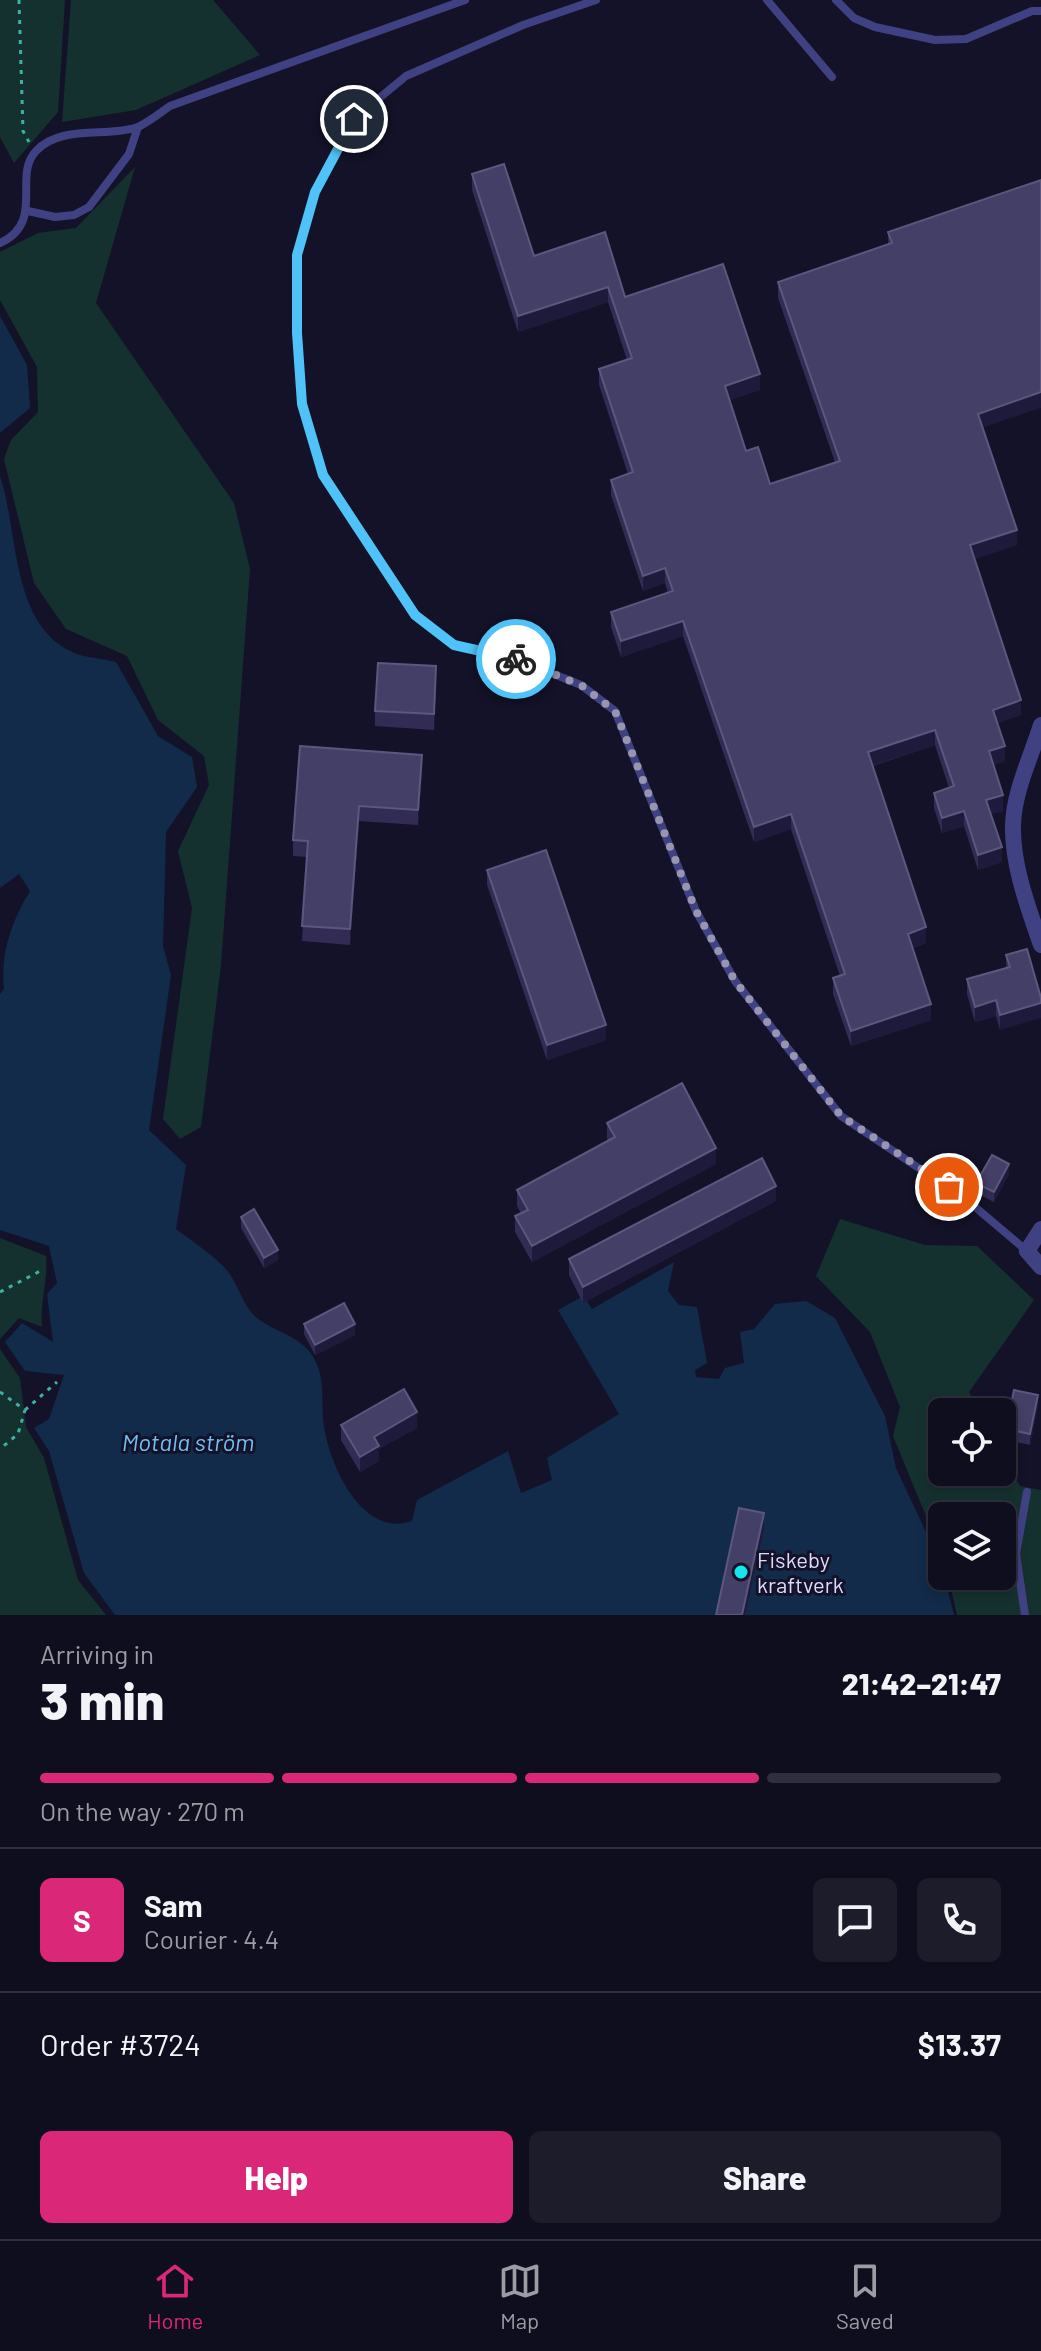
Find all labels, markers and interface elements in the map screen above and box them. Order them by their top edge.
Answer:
pin [320,85,388,153]
icon: home [332,97,376,141]
courier [476,619,556,699]
icon: bike [494,637,538,681]
pin [915,1153,983,1221]
icon: bag [927,1165,971,1209]
map controls [928,1398,1016,1590]
button: locate [928,1398,1016,1486]
water label: Motala ström [122,1427,254,1456]
button: layers [928,1502,1016,1590]
place label: Fiskeby kraftverk [757,1546,844,1597]
marker: Fiskeby kraftverk [732,1563,750,1581]
text: Arriving in [40,1638,154,1669]
text: 21:42–21:47 [842,1665,1001,1701]
text: 3 min [40,1668,164,1730]
text: On the way · 270 m [40,1795,245,1826]
button: chat [813,1878,897,1962]
button: phone [917,1878,1001,1962]
text: Sam [144,1887,203,1923]
text: S [73,1902,91,1938]
text: Courier · 4.4 [144,1923,279,1954]
text: Order #3724 [40,2026,201,2062]
text: $13.37 [918,2026,1001,2062]
button: Help [40,2131,513,2223]
button: Share [529,2131,1001,2223]
tab: Home [147,2259,203,2333]
tab: Map [498,2259,542,2333]
tab: Saved [836,2259,894,2333]

